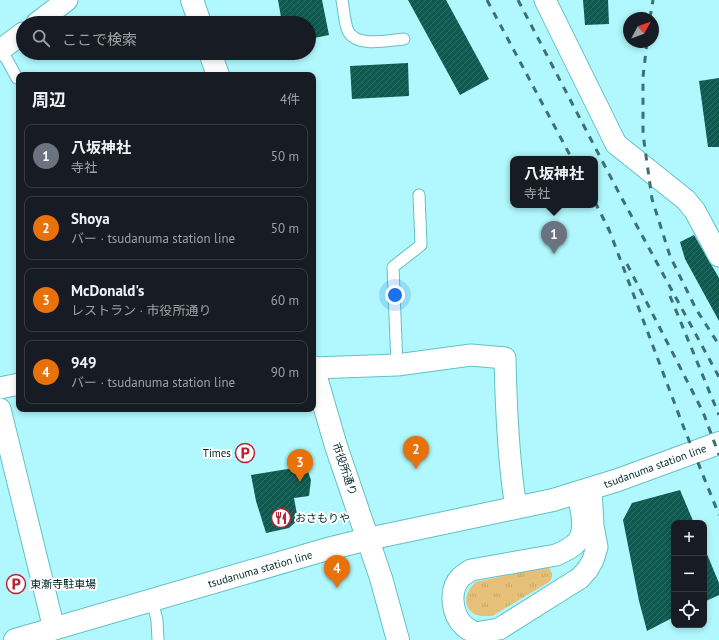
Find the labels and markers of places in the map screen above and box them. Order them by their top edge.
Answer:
pin: 1 [541,221,567,254]
pin: 2 [403,436,429,469]
parking icon: Times [234,442,256,464]
place label: Times [203,446,231,460]
pin: 3 [287,449,313,482]
restaurant icon: おさもりや [270,507,292,529]
place label: おさもりや [295,511,350,525]
pin: 4 [324,555,350,588]
parking icon: 東漸寺駐車場 [5,573,27,595]
place label: 東漸寺駐車場 [30,577,96,591]

